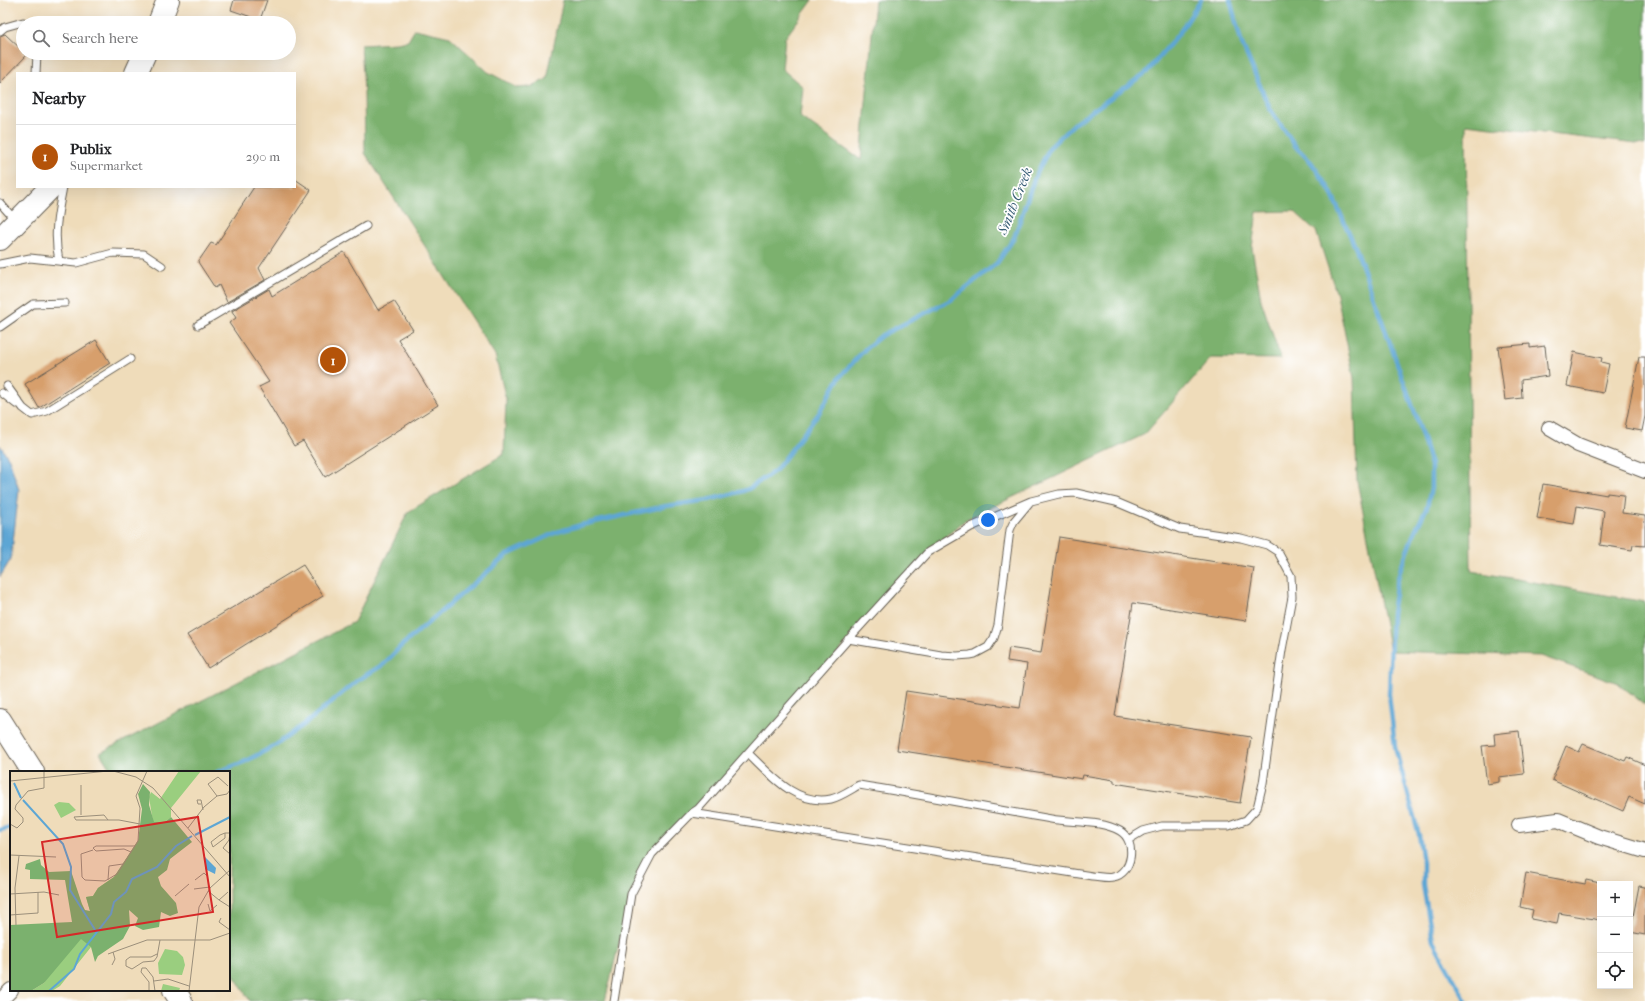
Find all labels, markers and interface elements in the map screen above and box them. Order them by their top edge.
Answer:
search box [16,16,296,60]
icon: search [30,27,52,49]
text: Search here [62,29,138,47]
text: Nearby [32,88,86,108]
text: Publix [70,140,112,158]
text: 1 [43,149,47,164]
text: 290 m [246,149,280,164]
text: Supermarket [70,158,143,173]
water label: Smith Creek [993,165,1036,238]
pin: 1 [320,345,346,375]
your location [978,510,998,530]
inset map [10,771,230,991]
map controls [1597,881,1633,989]
button: + [1597,881,1633,917]
button: − [1597,917,1633,953]
button: locate [1597,953,1633,989]

